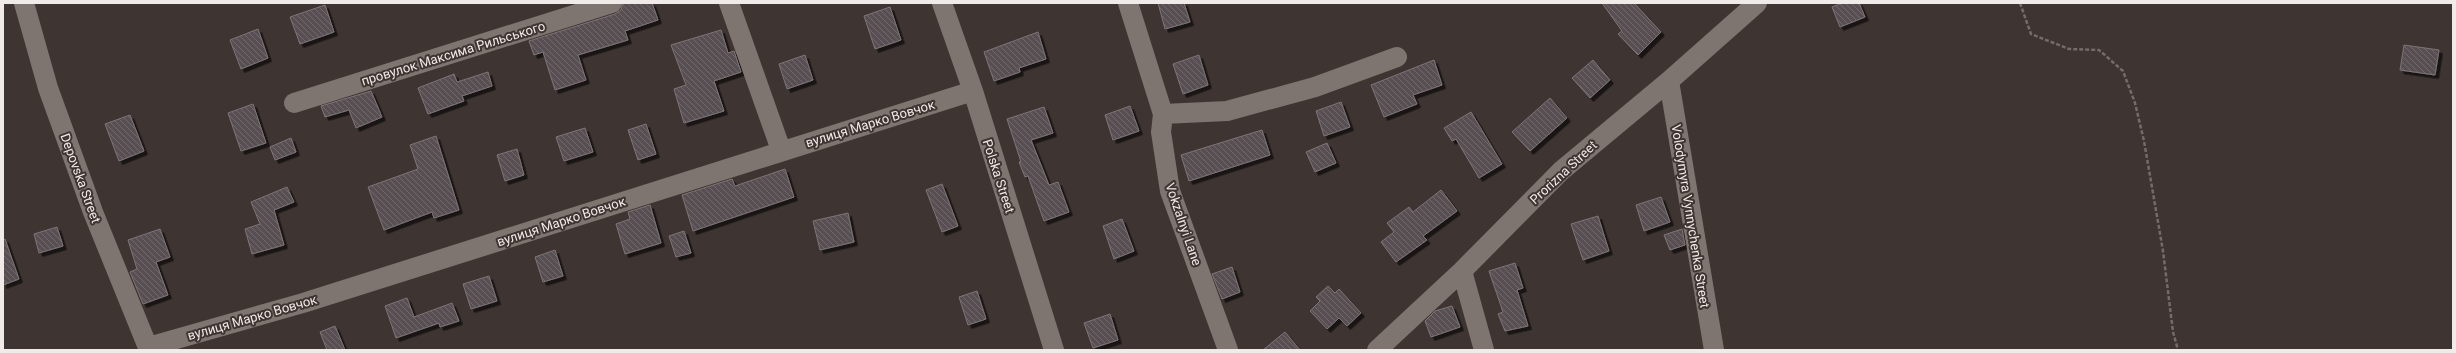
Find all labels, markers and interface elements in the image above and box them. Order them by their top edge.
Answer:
street label: провулок Максима Рильського [359,18,547,89]
street label: вулиця Марко Вовчок [804,97,936,150]
street label: Volodymyra Vynnychenka Street [1669,123,1712,309]
street label: Depovska Street [57,131,104,225]
street label: Polska Street [980,137,1017,215]
street label: Prorizna Street [1527,138,1600,207]
street label: Vokzalnyi Lane [1162,181,1205,268]
street label: вулиця Марко Вовчок [495,194,627,249]
street label: вулиця Марко Вовчок [186,292,319,343]

